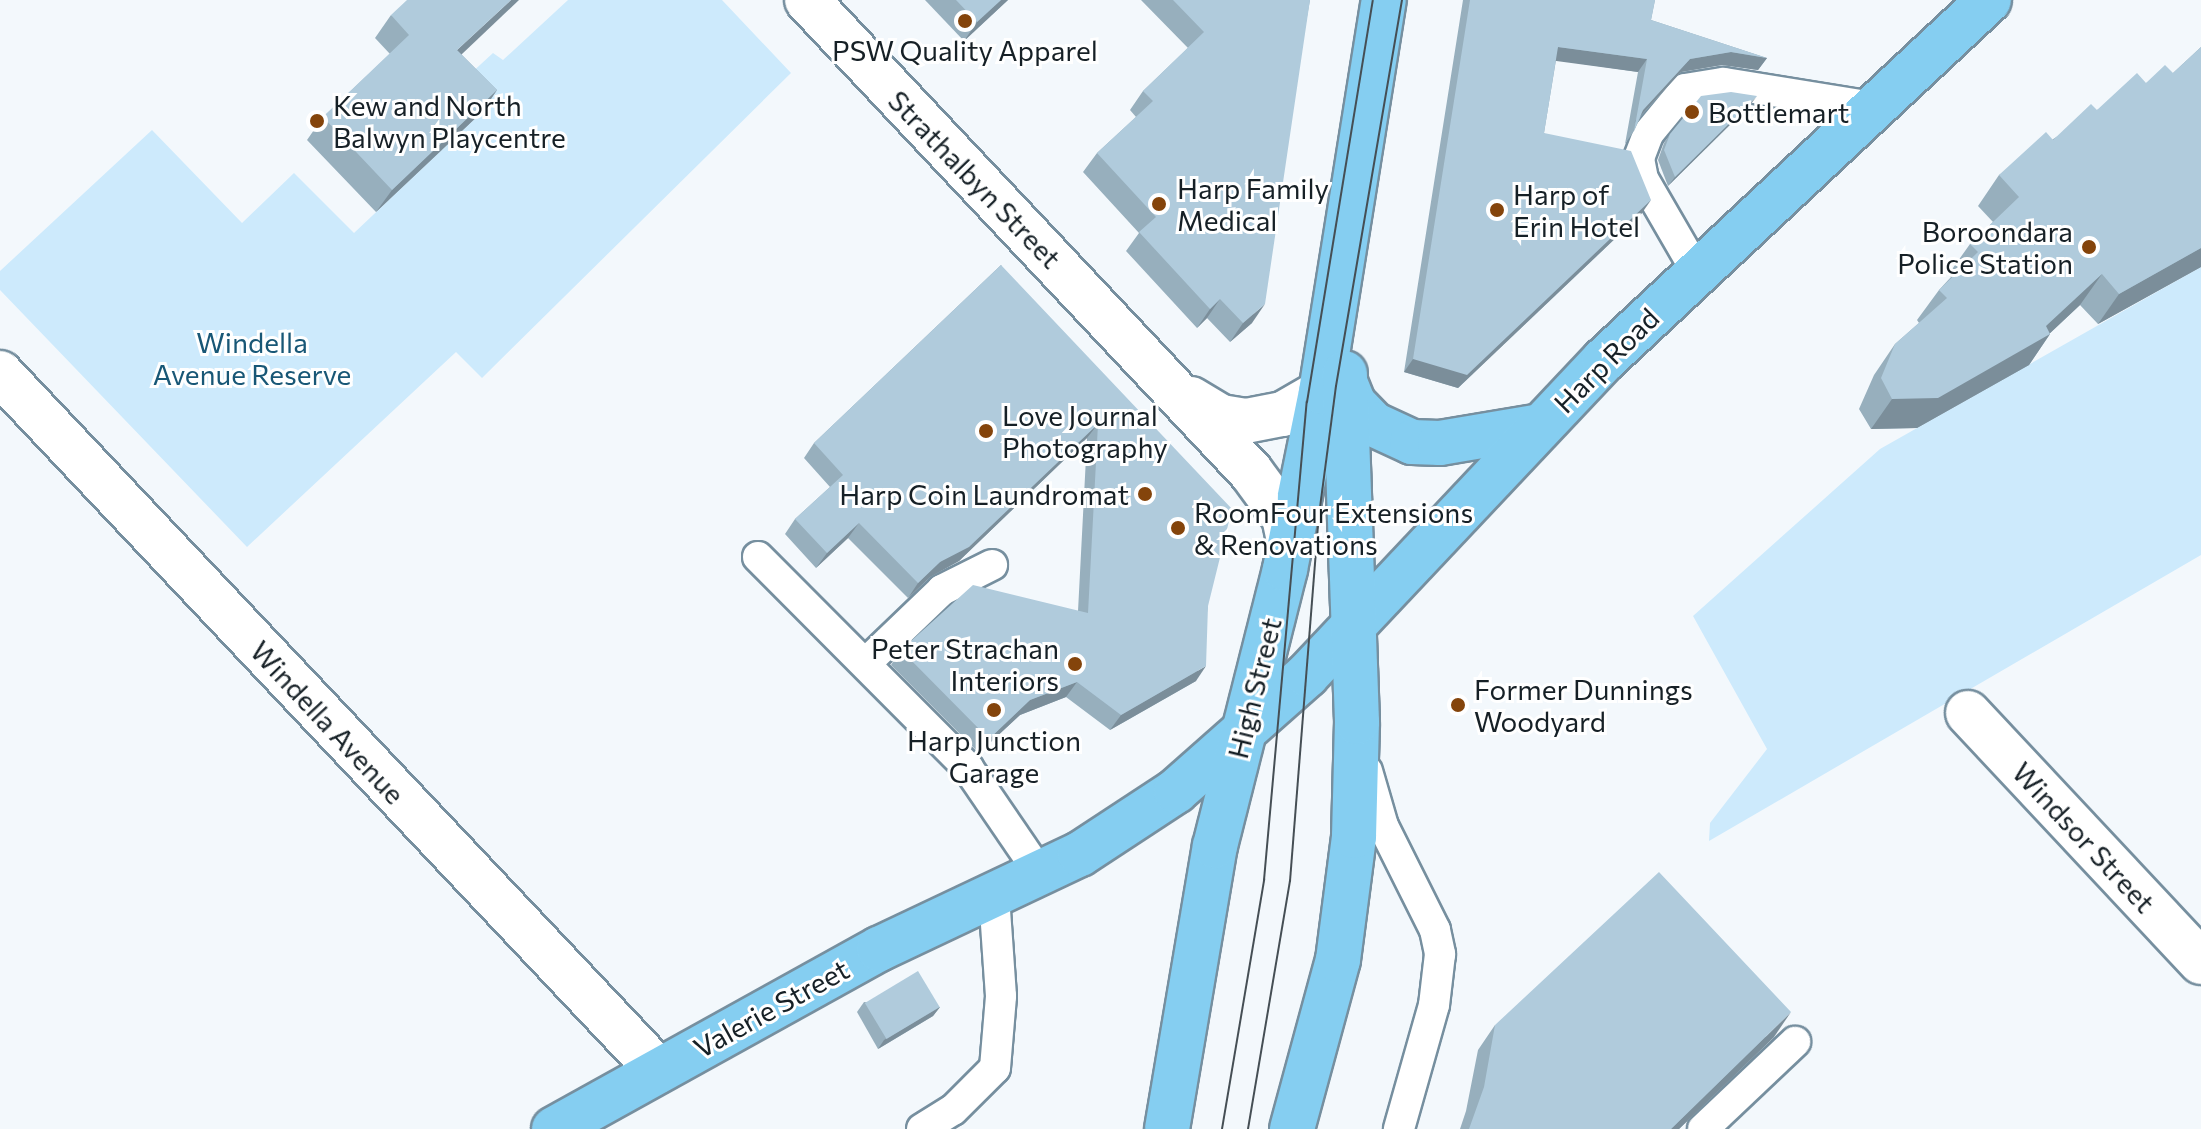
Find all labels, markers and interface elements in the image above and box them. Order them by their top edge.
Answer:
marker: PSW Quality Apparel [956,12,974,30]
place label: PSW Quality Apparel [832,33,1098,67]
street label: Strathalbyn Street [882,83,1068,275]
place label: Kew and North Balwyn Playcentre [333,88,566,154]
place label: Bottlemart [1708,95,1849,129]
marker: Bottlemart [1683,103,1701,121]
marker: Kew and North Balwyn Playcentre [308,112,326,130]
place label: Harp Family Medical [1177,171,1329,237]
place label: Harp of Erin Hotel [1513,177,1640,243]
marker: Harp Family Medical [1148,193,1170,215]
marker: Harp of Erin Hotel [1488,201,1506,219]
place label: Boroondara Police Station [1897,214,2073,280]
marker: Boroondara Police Station [2080,238,2098,256]
street label: Harp Road [1547,301,1665,419]
park label: Windella Avenue Reserve [153,325,351,391]
place label: Love Journal Photography [1002,398,1168,464]
marker: Love Journal Photography [977,422,995,440]
place label: Harp Coin Laundromat [839,477,1129,511]
marker: Harp Coin Laundromat [1136,485,1154,503]
place label: RoomFour Extensions & Renovations [1194,495,1473,561]
marker: RoomFour Extensions & Renovations [1169,519,1187,537]
street label: High Street [1220,614,1288,762]
place label: Peter Strachan Interiors [871,631,1059,697]
street label: Windella Avenue [244,634,412,810]
marker: Peter Strachan Interiors [1066,655,1084,673]
place label: Former Dunnings Woodyard [1474,672,1693,738]
marker: Former Dunnings Woodyard [1449,696,1467,714]
marker: Harp Junction Garage [985,701,1003,719]
place label: Harp Junction Garage [907,723,1081,789]
street label: Windsor Street [2006,755,2162,919]
street label: Valerie Street [688,952,854,1064]

